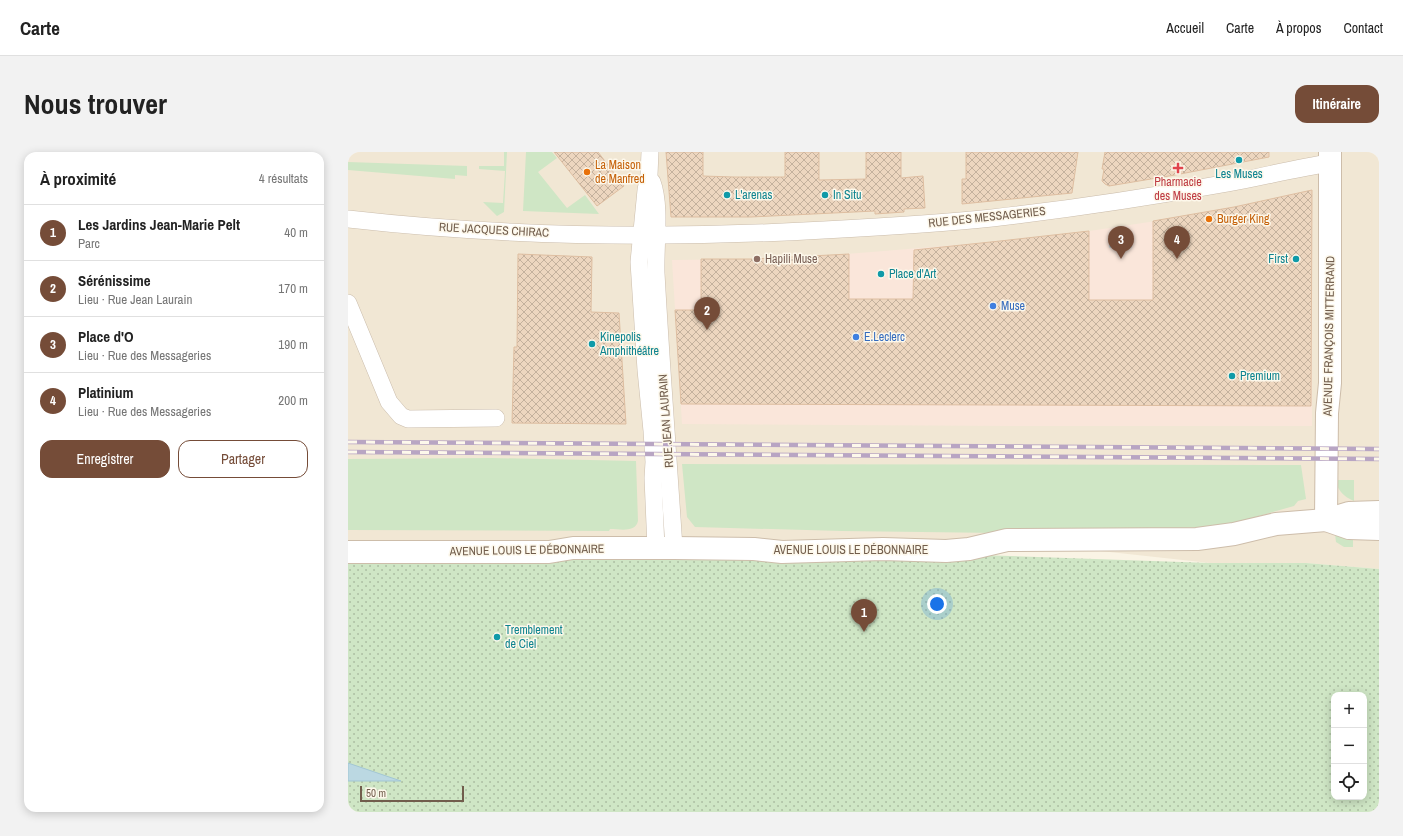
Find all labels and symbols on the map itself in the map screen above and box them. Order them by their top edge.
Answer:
marker: Les Muses [1234,155,1244,165]
place label: La Maison de Manfred [595,157,645,187]
marker: Pharmacie des Muses [1173,163,1183,173]
place label: Les Muses [1215,166,1263,182]
marker: La Maison de Manfred [582,167,592,177]
place label: Pharmacie des Muses [1154,174,1202,204]
place label: L'arenas [735,187,773,203]
place label: In Situ [833,187,861,203]
marker: L'arenas [722,190,732,200]
marker: In Situ [820,190,830,200]
street label: RUE DES MESSAGERIES [927,203,1047,231]
place label: Burger King [1217,211,1270,227]
marker: Burger King [1204,214,1214,224]
street label: RUE JACQUES CHIRAC [438,219,550,241]
pin: 3 [1108,226,1134,259]
pin: 4 [1164,226,1190,259]
place label: Hapili Muse [765,251,818,267]
place label: First [1268,251,1288,267]
marker: Hapili Muse [752,254,762,264]
marker: First [1291,254,1301,264]
street label: AVENUE FRANÇOIS MITTERRAND [1320,256,1338,417]
place label: Place d'Art [889,266,937,282]
marker: Place d'Art [876,269,886,279]
pin: 2 [694,297,720,330]
place label: Muse [1001,298,1025,314]
marker: Muse [988,301,998,311]
place label: Kinepolis Amphithéâtre [599,329,659,359]
place label: E.Leclerc [864,329,905,345]
marker: E.Leclerc [851,332,861,342]
marker: Kinepolis Amphithéâtre [587,339,597,349]
place label: Premium [1240,368,1280,384]
marker: Premium [1227,371,1237,381]
street label: RUE JEAN LAURAIN [655,374,677,468]
street label: AVENUE LOUIS LE DÉBONNAIRE [449,541,604,559]
street label: AVENUE LOUIS LE DÉBONNAIRE [773,542,928,558]
your location [927,594,947,614]
pin: 1 [851,599,877,632]
place label: Tremblement de Ciel [505,622,563,652]
marker: Tremblement de Ciel [492,632,502,642]
scale bar [360,784,464,803]

